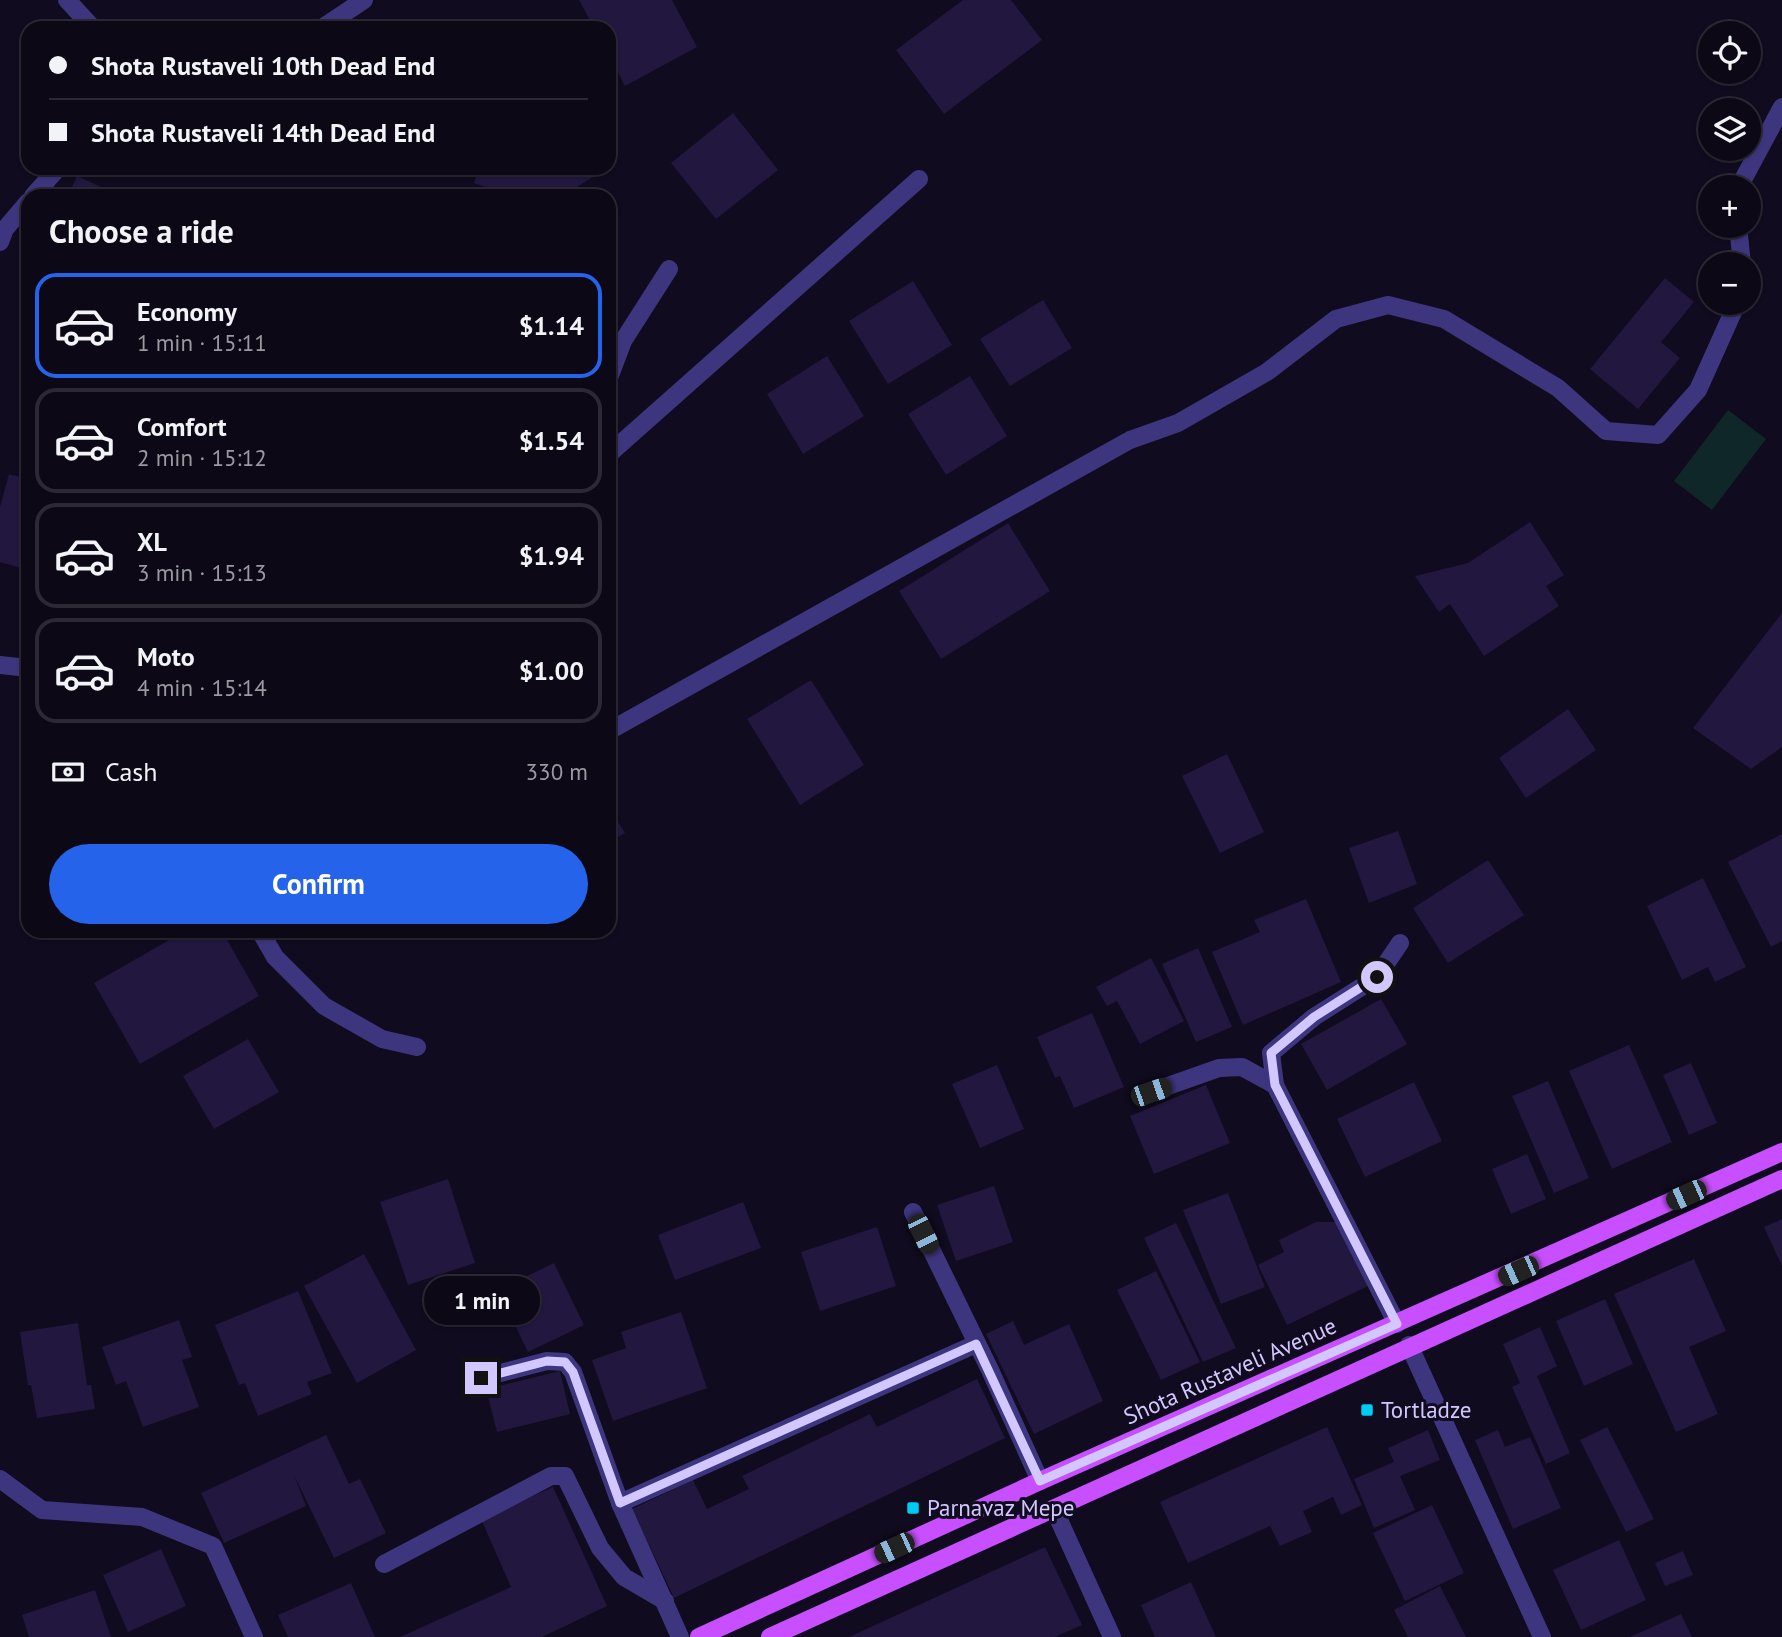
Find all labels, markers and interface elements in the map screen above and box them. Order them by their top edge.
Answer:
map controls [1698,21,1761,315]
button: locate [1698,21,1761,84]
text: Shota Rustaveli 10th Dead End [91,49,435,82]
button: layers [1698,98,1761,161]
text: Shota Rustaveli 14th Dead End [91,116,435,149]
button: + [1698,175,1761,238]
text: Choose a ride [49,210,234,252]
button: − [1698,252,1761,315]
icon: car [53,294,116,357]
text: Economy [137,295,237,328]
text: $1.14 [519,309,584,342]
text: 1 min · 15:11 [137,328,267,357]
icon: car [53,409,116,472]
text: Comfort [137,410,227,443]
text: $1.54 [519,424,584,457]
text: 2 min · 15:12 [137,443,267,472]
icon: car [53,524,116,587]
text: XL [137,525,167,558]
text: $1.94 [519,539,584,572]
text: 3 min · 15:13 [137,558,267,587]
icon: car [53,639,116,702]
text: Moto [137,640,195,673]
text: $1.00 [519,654,584,687]
text: 4 min · 15:14 [137,673,267,702]
icon: cash [49,753,87,791]
text: Cash [105,755,157,788]
text: 330 m [526,757,588,786]
button: Confirm [49,844,588,924]
route start [1361,961,1393,993]
car [1128,1075,1175,1109]
car [1663,1177,1710,1213]
car [905,1211,942,1257]
car [1495,1253,1542,1289]
callout: 1 min [423,1276,539,1326]
text: 1 min [454,1286,510,1315]
street label: Shota Rustaveli Avenue [1119,1311,1341,1431]
route end [465,1362,497,1394]
place label: Tortladze [1381,1395,1472,1424]
marker: Tortladze [1359,1402,1375,1418]
place label: Parnavaz Mepe [927,1493,1075,1522]
marker: Parnavaz Mepe [905,1500,921,1516]
car [871,1530,918,1566]

